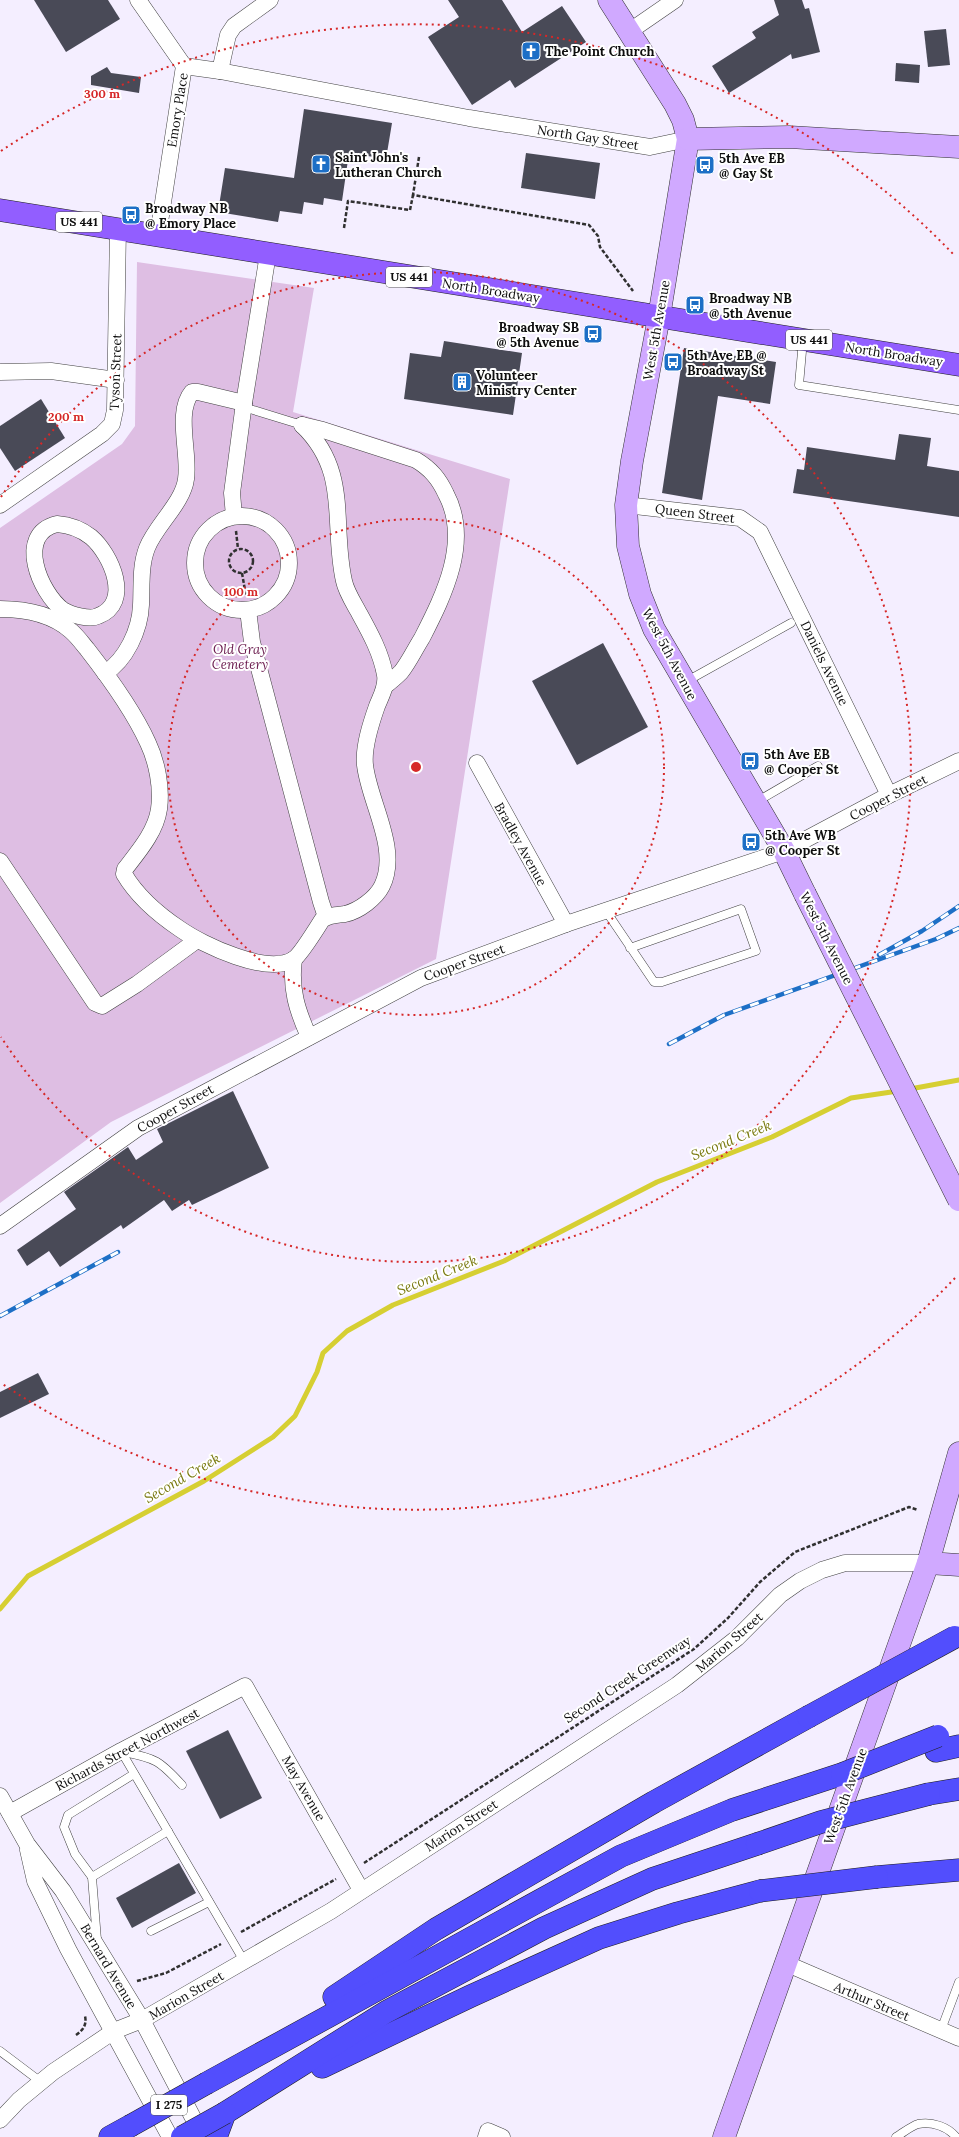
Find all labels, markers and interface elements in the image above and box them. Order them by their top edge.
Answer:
church icon: The Point Church [520,40,542,62]
place label: The Point Church [545,43,655,60]
street label: Emory Place [163,72,192,149]
text: 300 m [84,86,120,101]
street label: North Gay Street [536,121,640,154]
place label: Saint John's Lutheran Church [335,149,442,181]
place label: 5th Ave EB @ Gay St [719,150,785,182]
church icon: Saint John's Lutheran Church [310,153,332,175]
bus stop icon: 5th Ave EB @ Gay St [694,154,716,176]
place label: Broadway NB @ Emory Place [145,200,236,232]
bus stop icon: Broadway NB @ Emory Place [120,204,142,226]
road number: US 441 [56,212,102,232]
road number: US 441 [386,267,432,287]
street label: North Broadway [441,274,541,307]
street label: West 5th Avenue [639,279,674,381]
place label: Broadway NB @ 5th Avenue [709,290,792,322]
bus stop icon: Broadway NB @ 5th Avenue [684,294,706,316]
place label: Broadway SB @ 5th Avenue [496,319,579,351]
bus stop icon: Broadway SB @ 5th Avenue [582,323,604,345]
road number: US 441 [786,330,832,350]
street label: Tyson Street [106,333,125,411]
street label: North Broadway [844,338,944,371]
place label: 5th Ave EB @ Broadway St [687,347,767,379]
bus stop icon: 5th Ave EB @ Broadway St [662,351,684,373]
place label: Volunteer Ministry Center [476,367,577,399]
building icon: Volunteer Ministry Center [451,371,473,393]
text: 200 m [48,409,84,424]
street label: Queen Street [654,500,736,527]
text: 100 m [224,584,258,599]
street label: West 5th Avenue [638,605,701,703]
street label: Daniels Avenue [797,618,852,708]
park label: Old Gray Cemetery [212,641,269,673]
place label: 5th Ave EB @ Cooper St [764,746,840,778]
bus stop icon: 5th Ave EB @ Cooper St [739,750,761,772]
centre of rings [409,760,423,774]
street label: Cooper Street [846,771,930,824]
street label: Bradley Avenue [491,799,551,889]
place label: 5th Ave WB @ Cooper St [765,827,841,859]
bus stop icon: 5th Ave WB @ Cooper St [740,831,762,853]
street label: West 5th Avenue [796,889,857,987]
street label: Cooper Street [421,940,507,985]
street label: Cooper Street [134,1080,217,1136]
water label: Second Creek [688,1116,774,1164]
water label: Second Creek [394,1251,480,1299]
water label: Second Creek [141,1449,223,1507]
street label: Marion Street [692,1609,766,1676]
street label: Second Creek Greenway [561,1632,694,1727]
street label: Richards Street Northwest [52,1704,202,1795]
street label: West 5th Avenue [820,1746,871,1847]
street label: May Avenue [278,1752,329,1824]
street label: Marion Street [422,1795,501,1855]
street label: Bernard Avenue [77,1921,141,2012]
street label: Marion Street [146,1967,227,2024]
street label: Arthur Street [831,1978,912,2025]
road number: I 275 [151,2095,187,2115]

